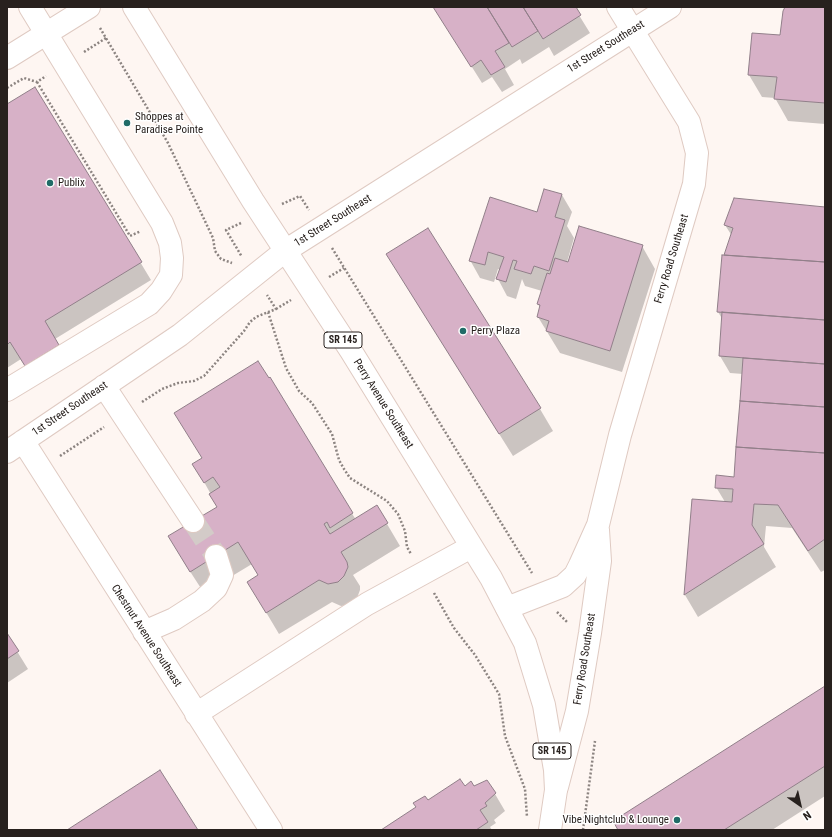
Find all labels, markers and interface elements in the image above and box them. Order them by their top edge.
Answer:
street label: 1st Street Southeast [565,18,647,76]
place label: Shoppes at Paradise Pointe [135,110,203,136]
marker: Shoppes at Paradise Pointe [122,118,132,128]
place label: Publix [58,176,85,190]
marker: Publix [45,178,55,188]
street label: 1st Street Southeast [292,192,374,250]
street label: Ferry Road Southeast [652,213,692,305]
place label: Perry Plaza [471,324,520,338]
marker: Perry Plaza [458,326,468,336]
road number: SR 145 [324,332,362,348]
street label: Perry Avenue Southeast [350,357,416,451]
street label: 1st Street Southeast [30,379,110,439]
street label: Chestnut Avenue Southeast [108,582,184,690]
street label: Ferry Road Southeast [571,612,599,706]
road number: SR 145 [533,743,571,759]
north arrow [780,785,820,825]
text: N [801,808,813,823]
place label: Vibe Nightclub & Lounge [563,813,669,827]
marker: Vibe Nightclub & Lounge [672,815,682,825]

